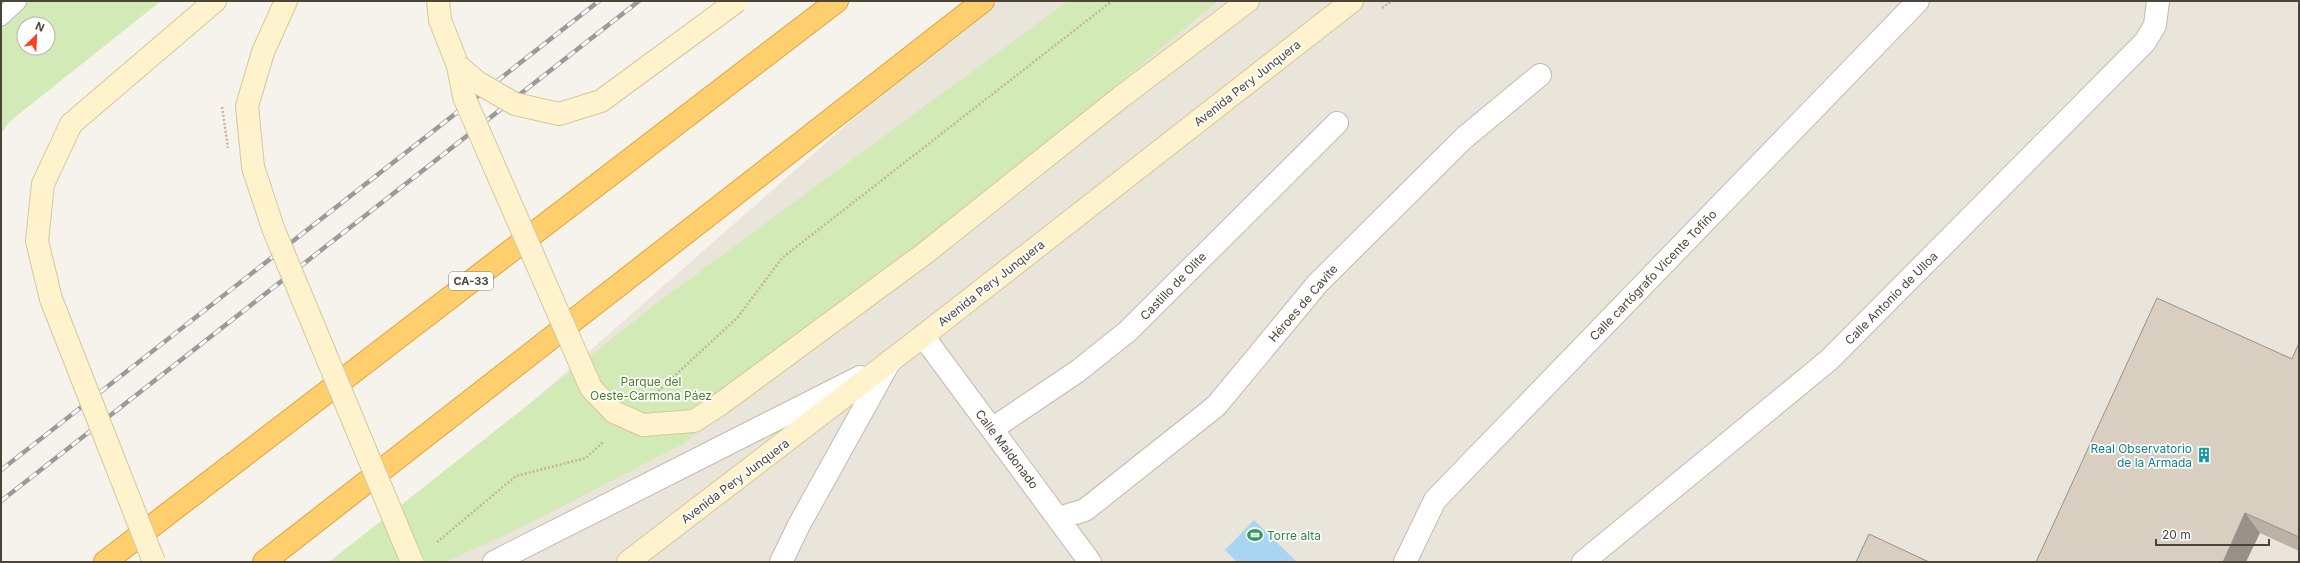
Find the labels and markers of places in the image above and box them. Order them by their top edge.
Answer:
place label: Real Observatorio de la Armada [2091,441,2192,470]
building icon: Real Observatorio de la Armada [2195,446,2213,464]
sports icon: Torre alta [1246,526,1264,544]
place label: Torre alta [1267,528,1321,543]

